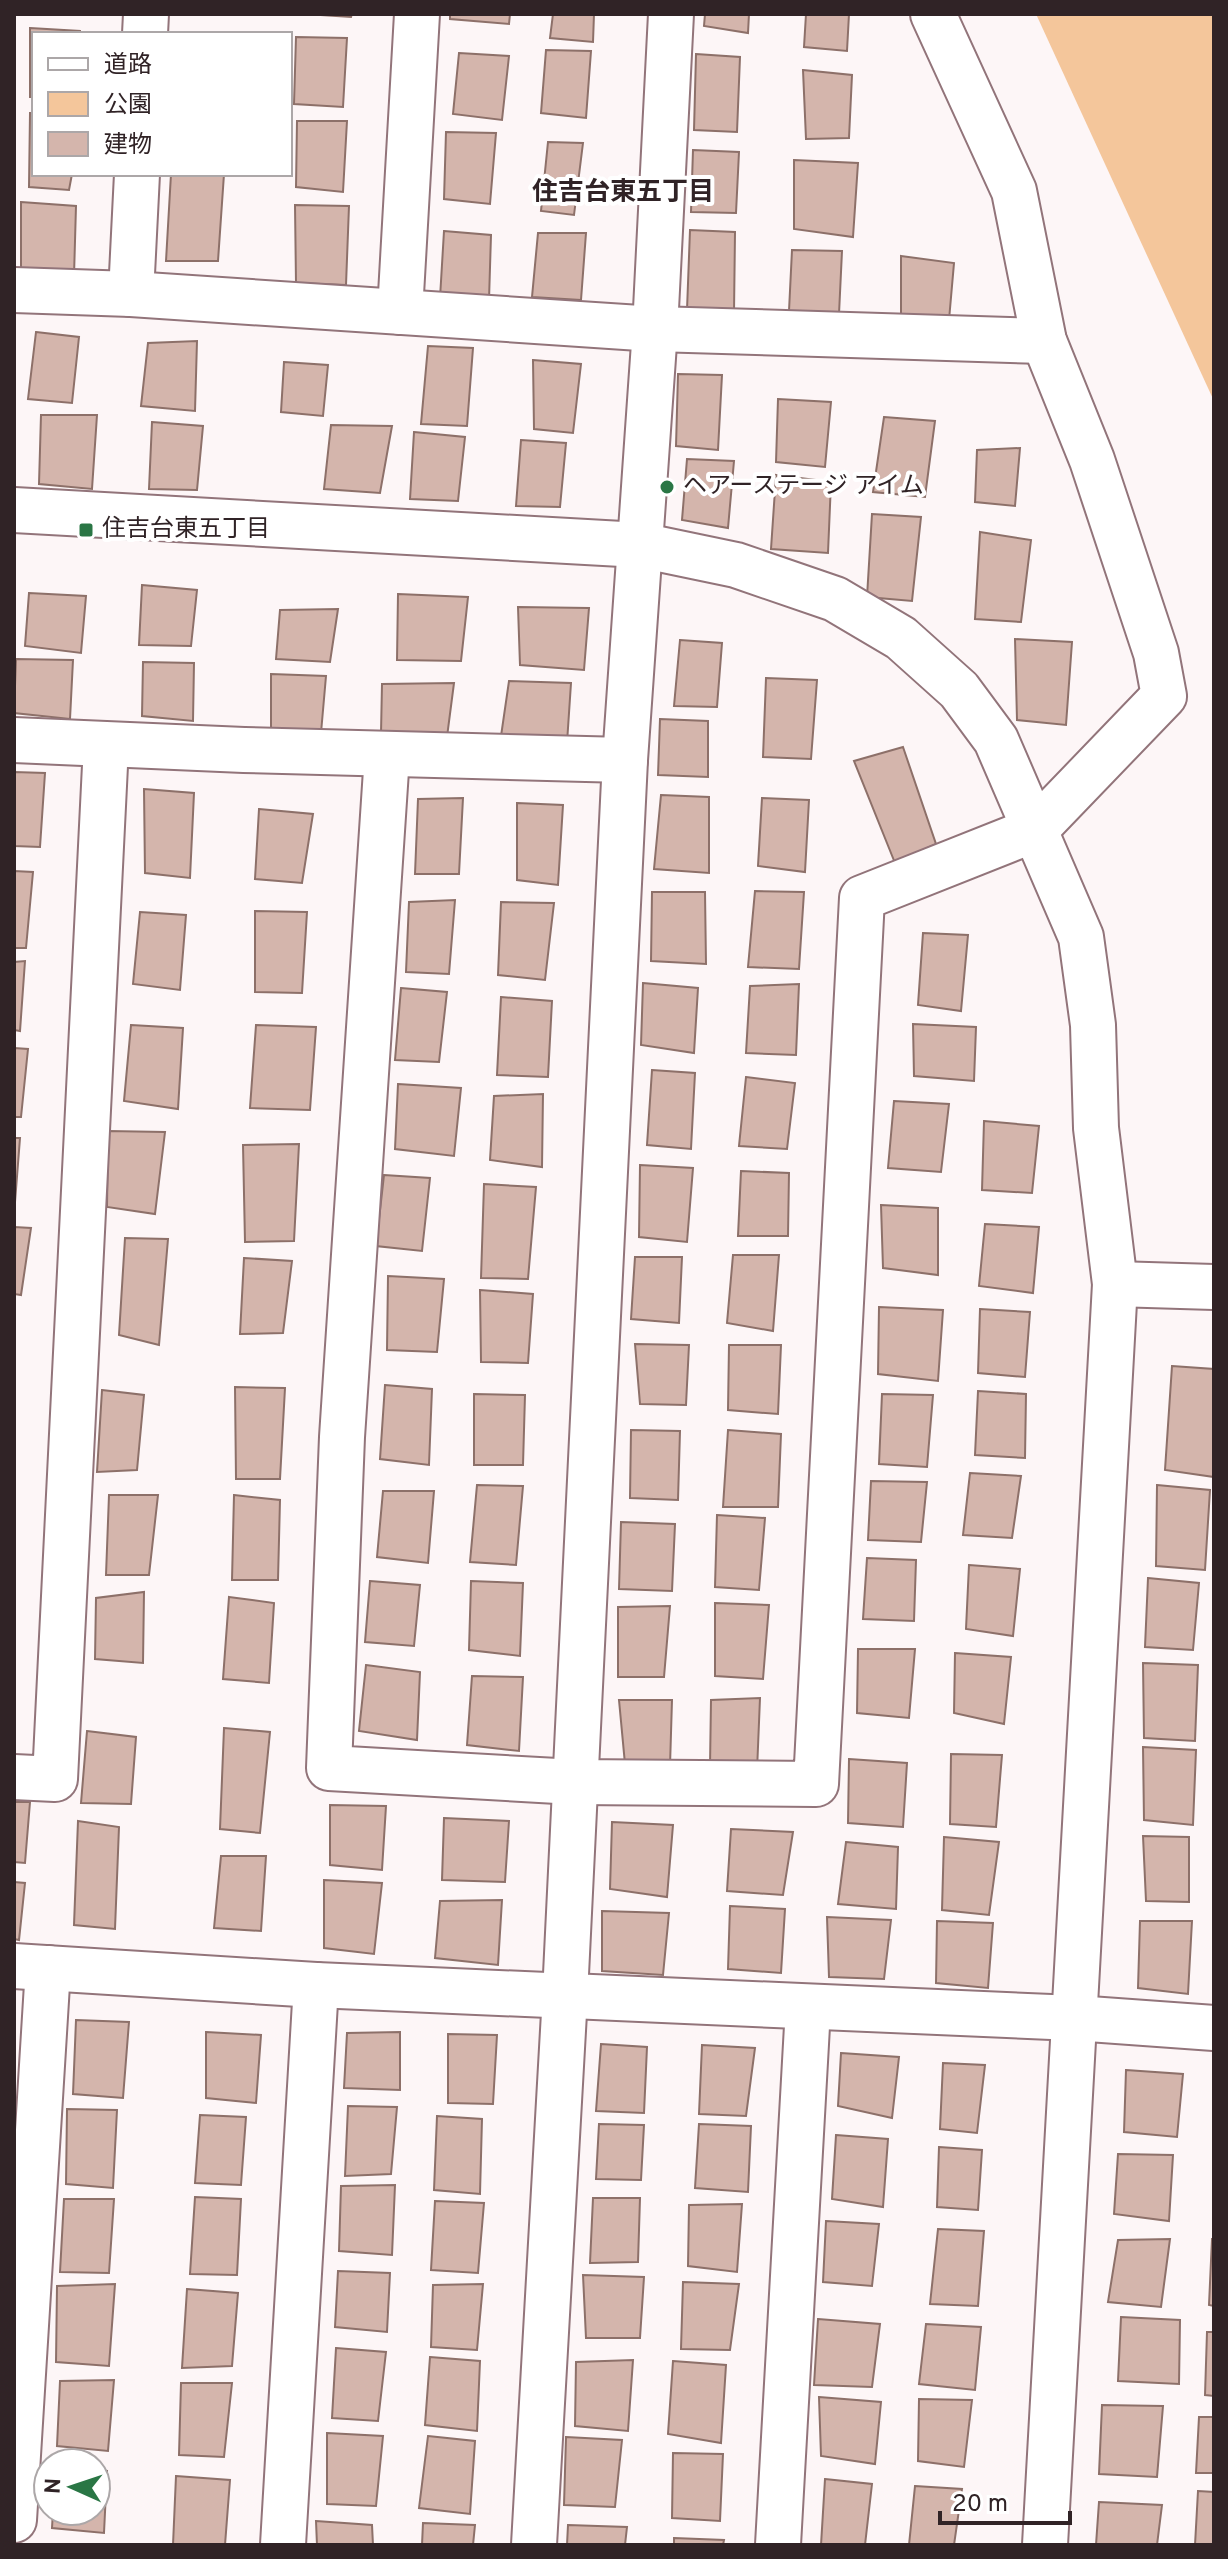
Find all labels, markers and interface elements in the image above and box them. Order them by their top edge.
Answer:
legend [32,32,292,176]
text: 道路 [104,51,152,81]
text: 公園 [104,91,152,121]
text: 建物 [104,131,152,161]
district label: 住吉台東五丁目 [532,177,714,210]
place label: ヘアーステージ アイム [683,472,924,502]
marker: ヘアーステージ アイム [658,478,676,496]
place label: 住吉台東五丁目 [102,515,270,545]
marker: 住吉台東五丁目 [77,521,95,539]
north arrow [32,2447,112,2527]
scale bar [940,2475,1070,2525]
text: N [41,2477,68,2495]
text: 20 m [952,2490,1008,2520]

